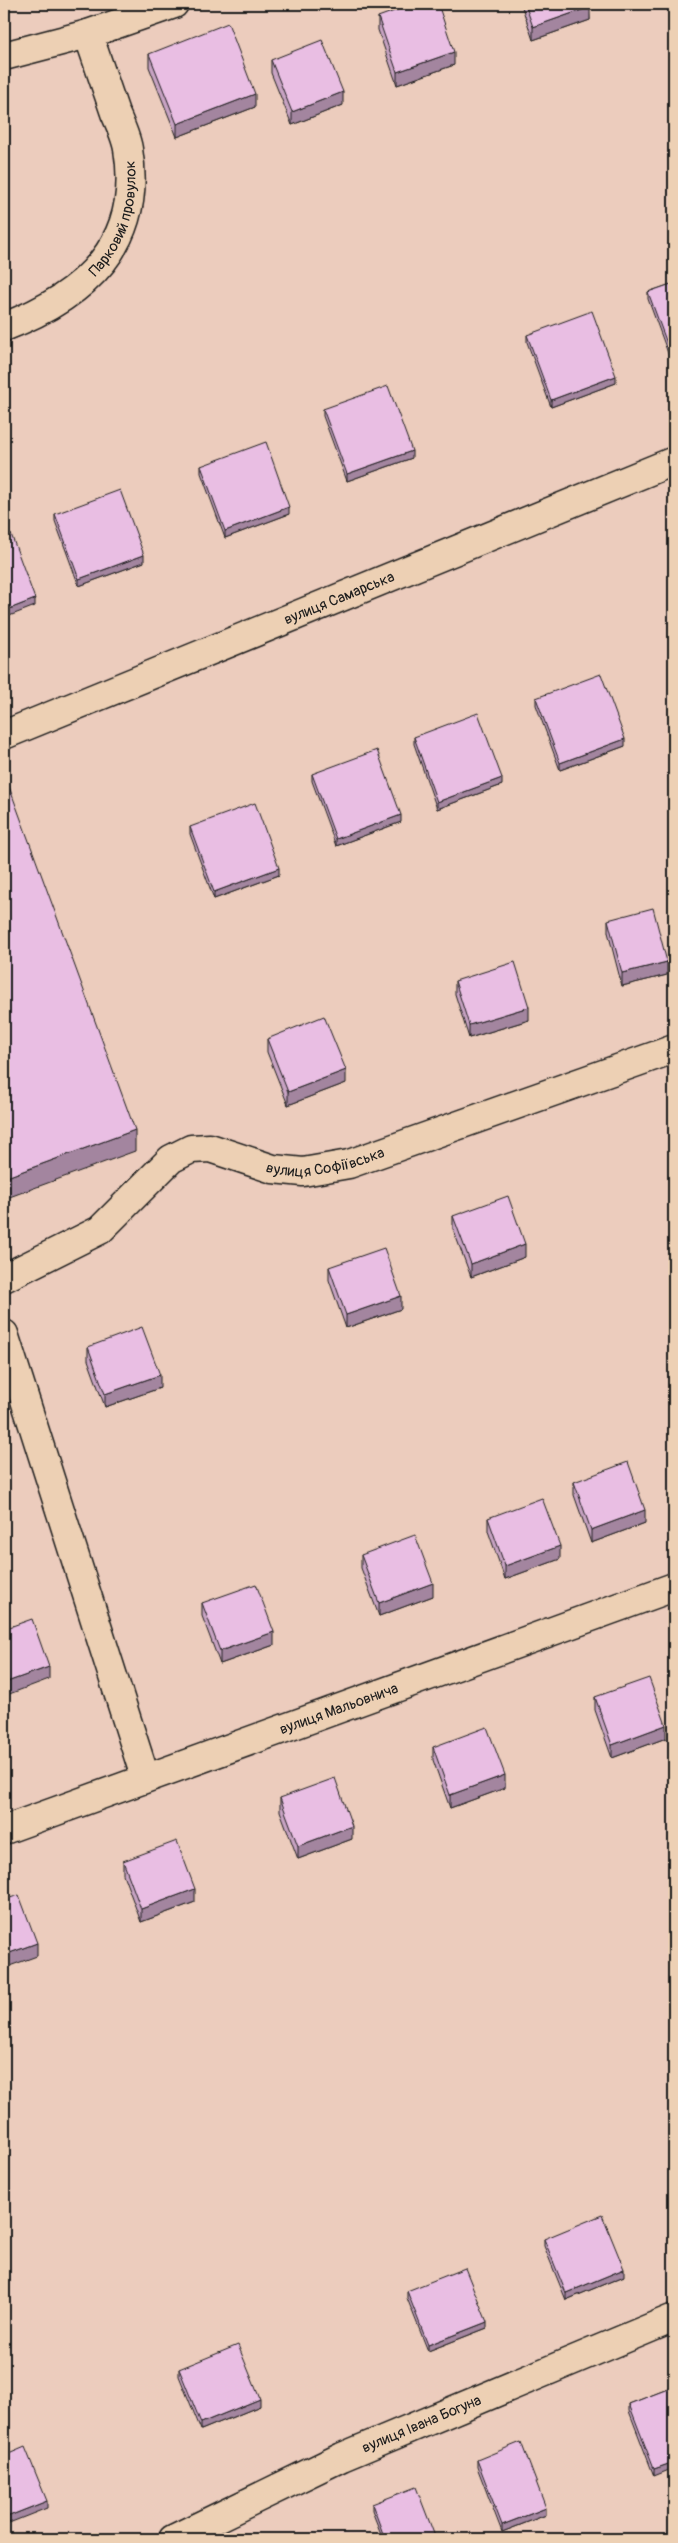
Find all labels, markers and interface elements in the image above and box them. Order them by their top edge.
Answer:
street label: Парковий провулок [85,160,140,280]
street label: вулиця Самарська [281,567,397,629]
street label: вулиця Софіївська [264,1143,387,1182]
street label: вулиця Мальовнича [277,1678,401,1739]
street label: вулиця Івана Богуна [359,2390,484,2457]

